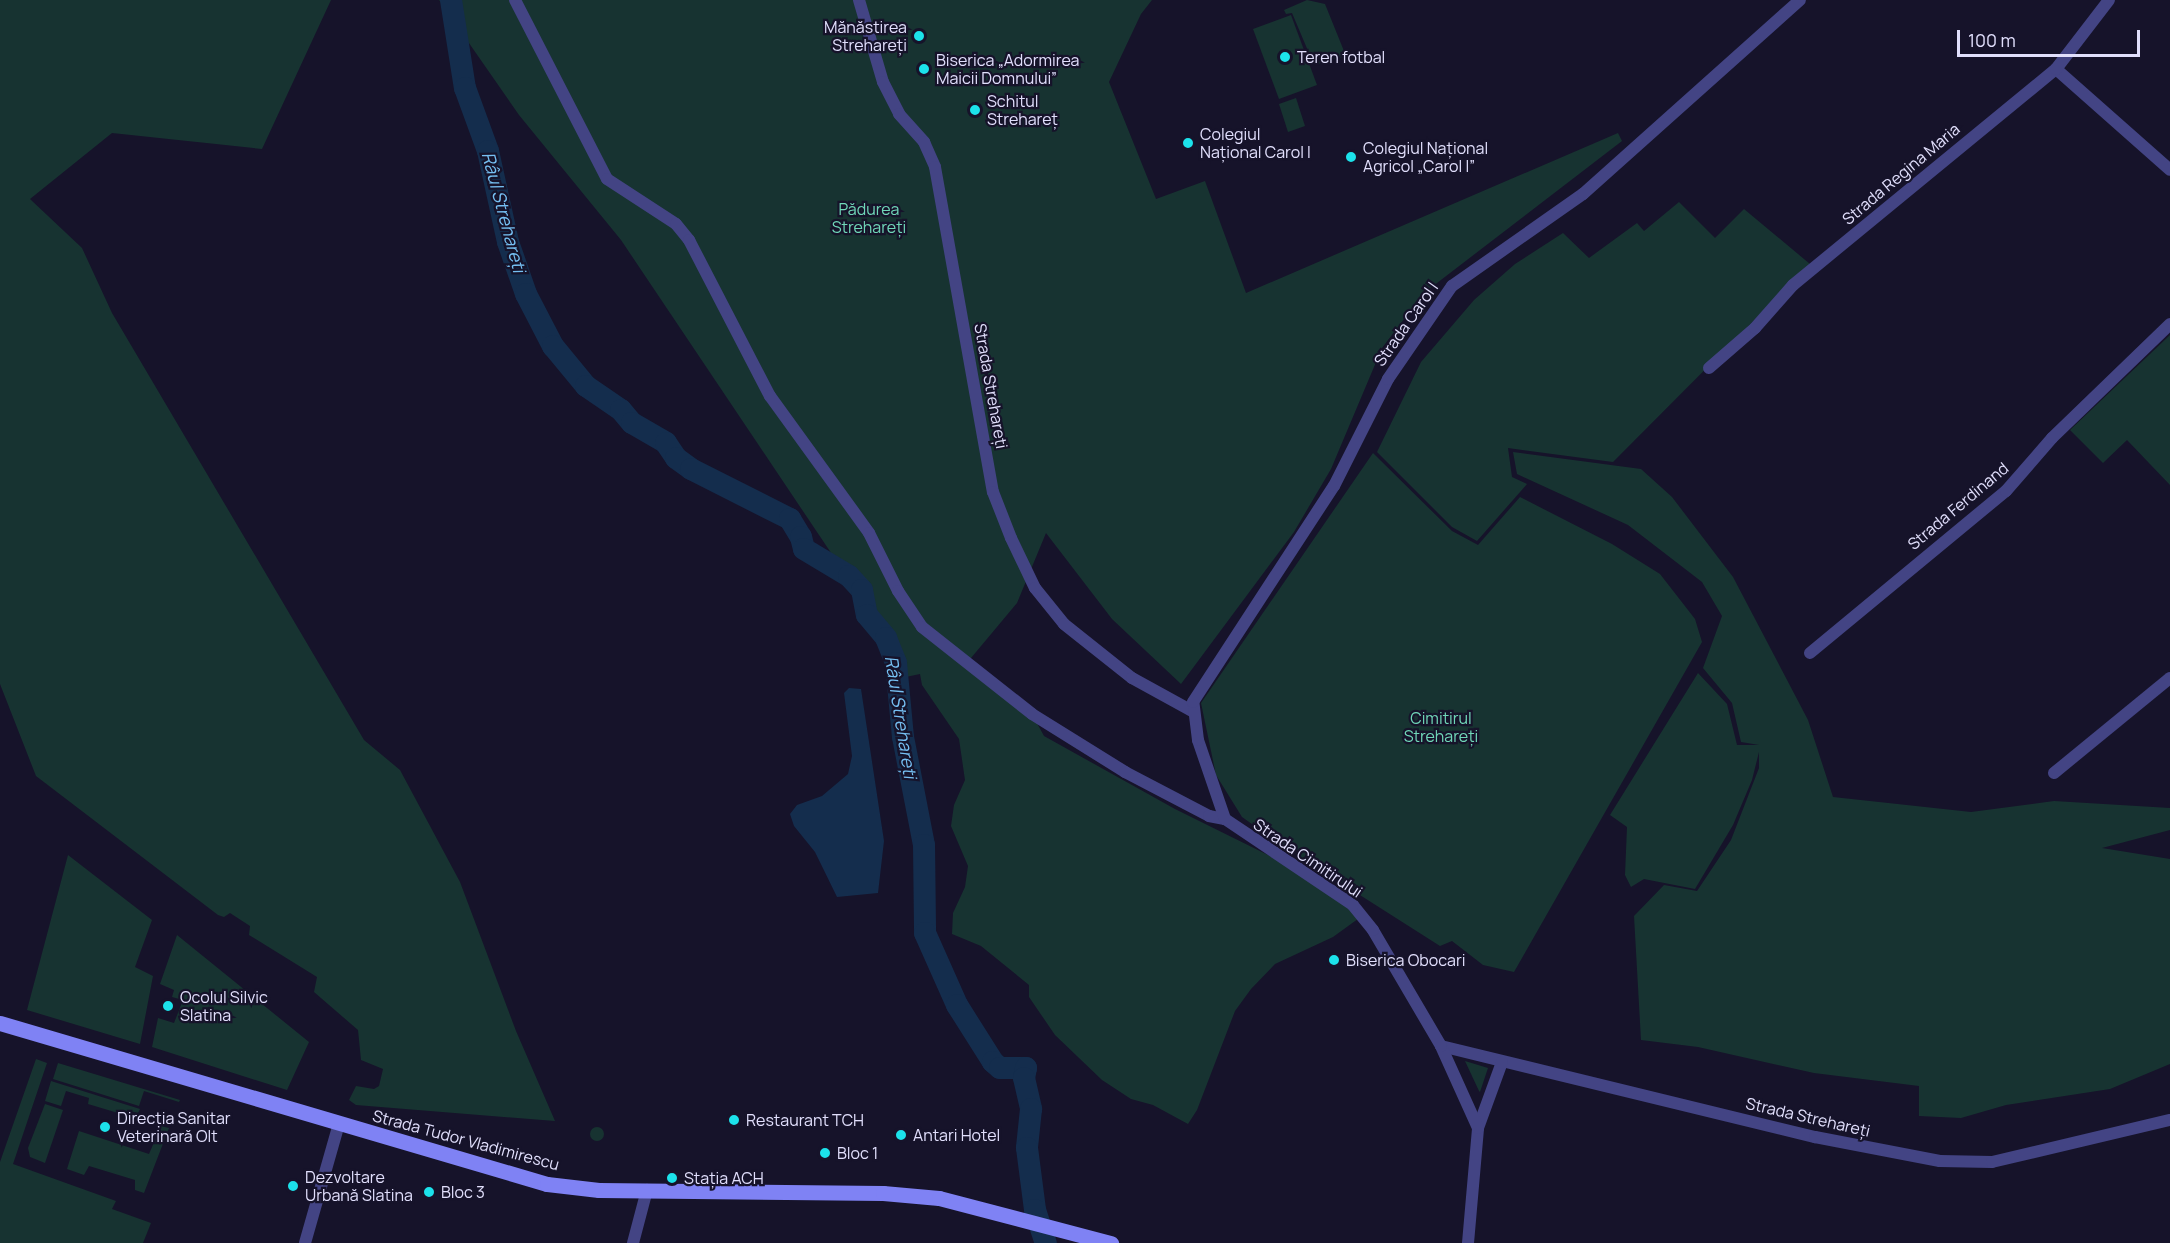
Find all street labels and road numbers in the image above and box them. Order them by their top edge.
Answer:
street label: Strada Regina Maria [1838,119,1964,229]
street label: Strada Carol I [1370,278,1442,370]
street label: Strada Strehareți [971,322,1011,450]
street label: Strada Ferdinand [1904,458,2012,554]
street label: Strada Cimitirului [1250,815,1366,901]
street label: Strada Strehareți [1744,1093,1872,1141]
street label: Strada Tudor Vladimirescu [371,1106,561,1174]

